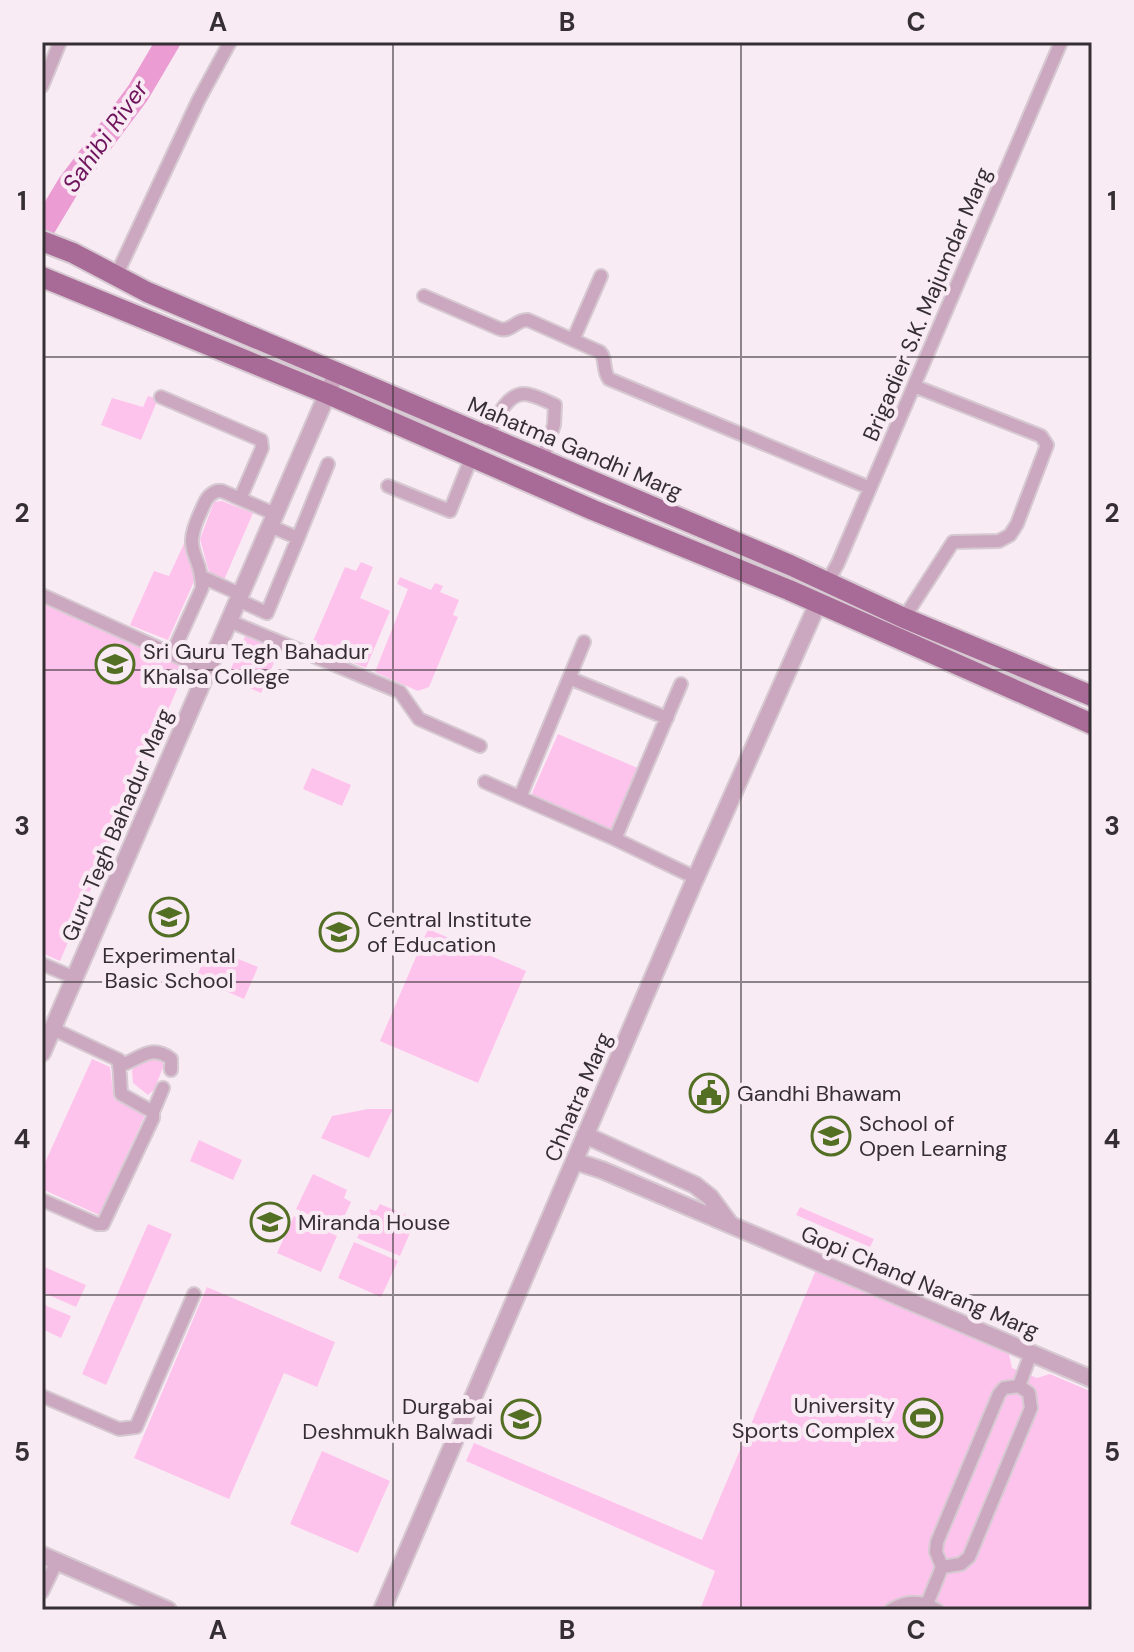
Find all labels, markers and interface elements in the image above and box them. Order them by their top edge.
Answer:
text: A [209,5,227,39]
text: B [559,5,575,39]
text: C [906,5,926,39]
water label: Sahibi River [55,73,155,198]
street label: Brigadier S.K. Majumdar Marg [856,163,998,445]
text: 1 [17,184,27,218]
text: 1 [1107,184,1117,218]
street label: Mahatma Gandhi Marg [463,390,687,506]
text: 2 [14,496,30,530]
text: 2 [1104,496,1120,530]
place label: Sri Guru Tegh Bahadur Khalsa College [143,637,369,691]
school or university icon: Sri Guru Tegh Bahadur Khalsa College [94,643,136,685]
street label: Guru Tegh Bahadur Marg [55,704,179,946]
text: 3 [14,809,30,843]
text: 3 [1104,809,1120,843]
school or university icon: Experimental Basic School [148,896,190,938]
place label: Central Institute of Education [367,905,532,959]
school or university icon: Central Institute of Education [318,911,360,953]
place label: Experimental Basic School [102,941,236,995]
street label: Chhatra Marg [538,1028,618,1166]
public building icon: Gandhi Bhawam [688,1072,730,1114]
place label: Gandhi Bhawam [737,1079,901,1108]
place label: School of Open Learning [859,1109,1007,1163]
school or university icon: School of Open Learning [810,1115,852,1157]
text: 4 [14,1122,30,1156]
text: 4 [1104,1122,1120,1156]
school or university icon: Miranda House [249,1201,291,1243]
place label: Miranda House [298,1208,450,1237]
street label: Gopi Chand Narang Marg [797,1219,1043,1345]
place label: University Sports Complex [732,1391,895,1445]
place label: Durgabai Deshmukh Balwadi [302,1392,493,1446]
sports icon: University Sports Complex [902,1397,944,1439]
school or university icon: Durgabai Deshmukh Balwadi [500,1398,542,1440]
text: 5 [14,1435,30,1469]
text: 5 [1104,1435,1120,1469]
text: A [209,1613,227,1647]
text: B [559,1613,575,1647]
text: C [906,1613,926,1647]

